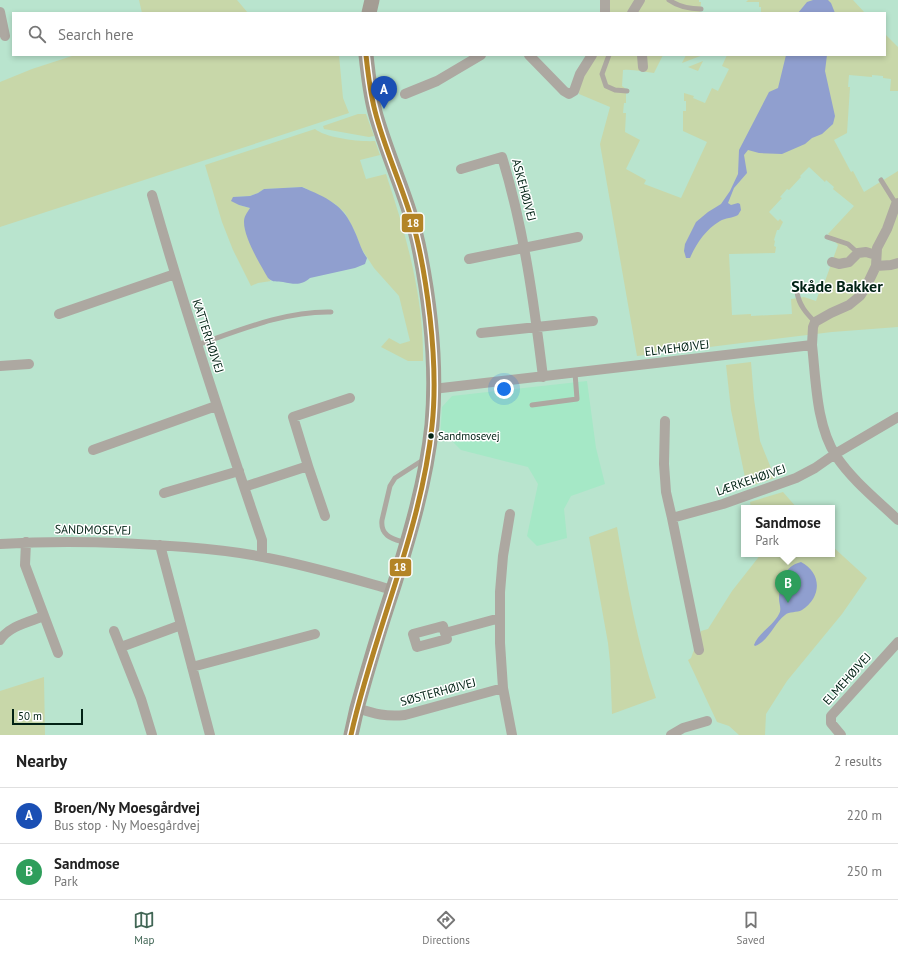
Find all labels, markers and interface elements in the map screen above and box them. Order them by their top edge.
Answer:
search box [12,12,886,56]
icon: search [26,23,48,45]
text: Search here [58,25,134,44]
pin: A [371,76,397,109]
street label: ASKEHØJVEJ [509,157,540,223]
line badge: 18 [401,213,424,233]
text: 18 [407,216,419,230]
district label: Skåde Bakker [791,276,883,296]
street label: KATTERHØJVEJ [189,297,227,375]
street label: ELMEHØJVEJ [644,336,710,359]
your location [494,379,514,399]
place label: Sandmosevej [438,429,500,443]
marker: Sandmosevej [426,431,436,441]
street label: LÆRKEHØJVEJ [714,461,788,498]
popup [741,505,835,557]
text: Sandmose [755,513,821,532]
street label: SANDMOSEVEJ [55,521,131,538]
text: Park [755,532,779,549]
line badge: 18 [389,558,412,577]
text: 18 [394,560,406,574]
pin: B [775,570,801,603]
street label: ELMEHØJVEJ [819,649,874,708]
street label: SØSTERHØJVEJ [398,674,477,709]
scale bar [12,707,83,726]
text: 50 m [18,709,42,723]
text: Nearby [16,750,67,772]
text: 2 results [834,753,882,770]
text: Broen/Ny Moesgårdvej [54,798,200,817]
text: A [25,807,33,824]
text: 220 m [847,807,882,824]
text: Bus stop · Ny Moesgårdvej [54,817,200,834]
text: Sandmose [54,854,120,873]
text: B [25,863,33,880]
text: 250 m [847,863,882,880]
text: Park [54,873,78,890]
tab: Map [133,909,155,947]
tab: Directions [422,909,470,947]
tab: Saved [737,909,765,947]

